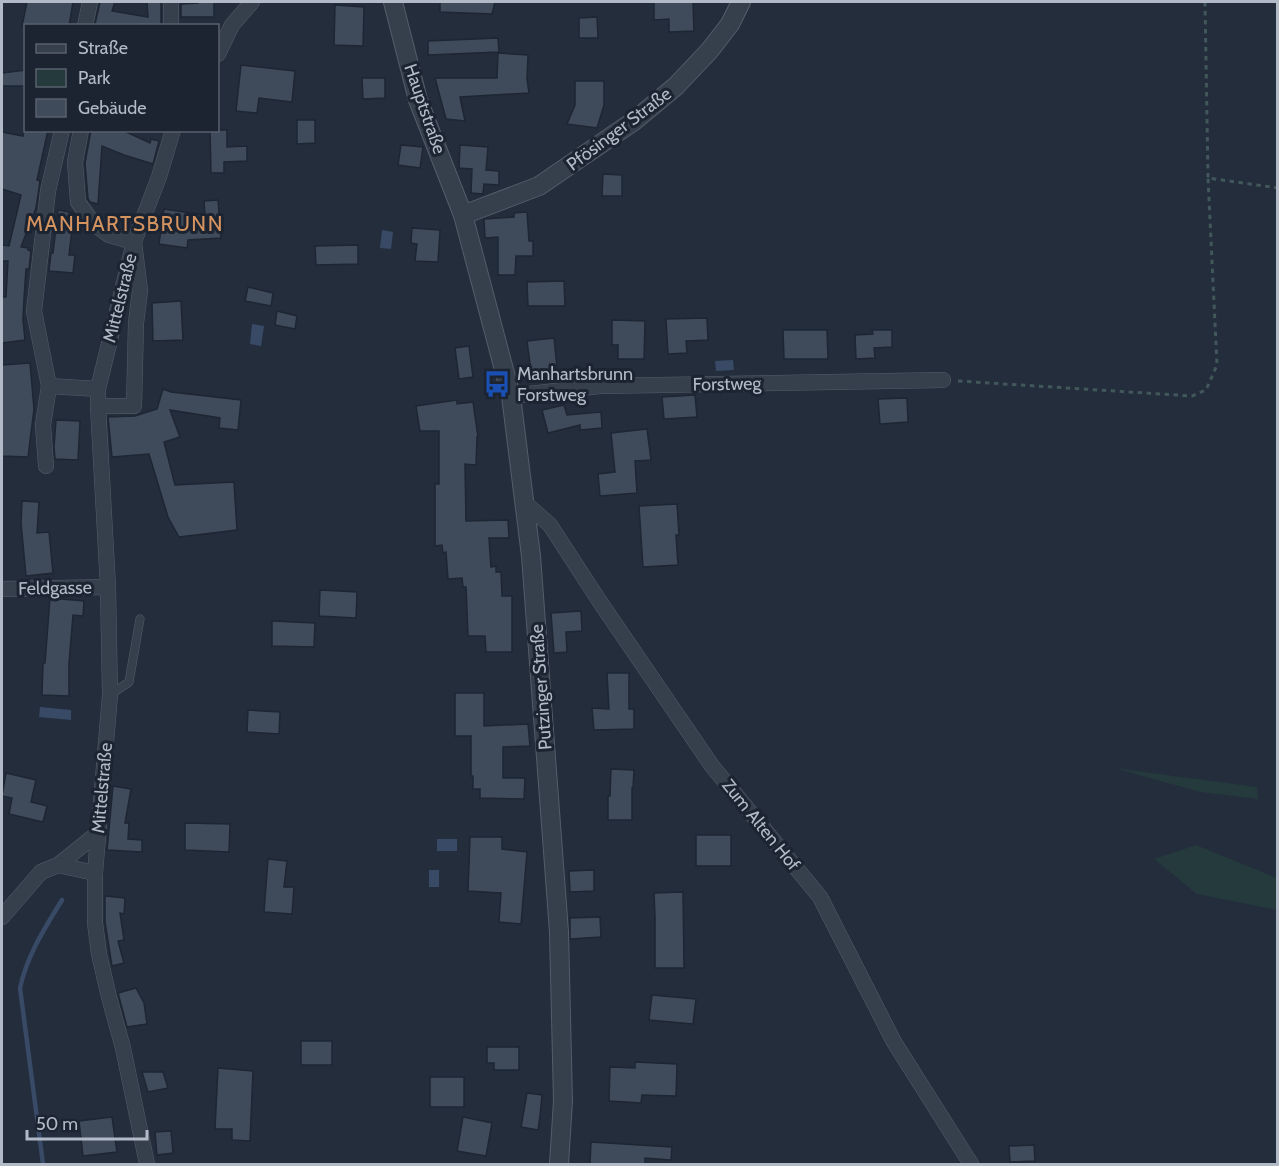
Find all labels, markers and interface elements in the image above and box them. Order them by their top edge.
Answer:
legend [24,24,219,132]
text: Straße [78,37,128,59]
street label: Hauptstraße [399,61,451,157]
text: Park [78,67,111,89]
street label: Pfösinger Straße [562,83,676,175]
text: Gebäude [78,97,147,119]
district label: MANHARTSBRUNN [26,211,224,236]
street label: Mittelstraße [98,251,142,345]
place label: Manhartsbrunn Forstweg [517,363,633,406]
bus stop icon: Manhartsbrunn Forstweg [482,369,512,399]
street label: Forstweg [692,372,763,396]
street label: Feldgasse [18,576,92,600]
street label: Putzinger Straße [526,623,556,751]
street label: Mittelstraße [87,742,117,834]
street label: Zum Alten Hof [717,775,805,875]
scale bar [27,1103,147,1141]
text: 50 m [36,1113,78,1135]

